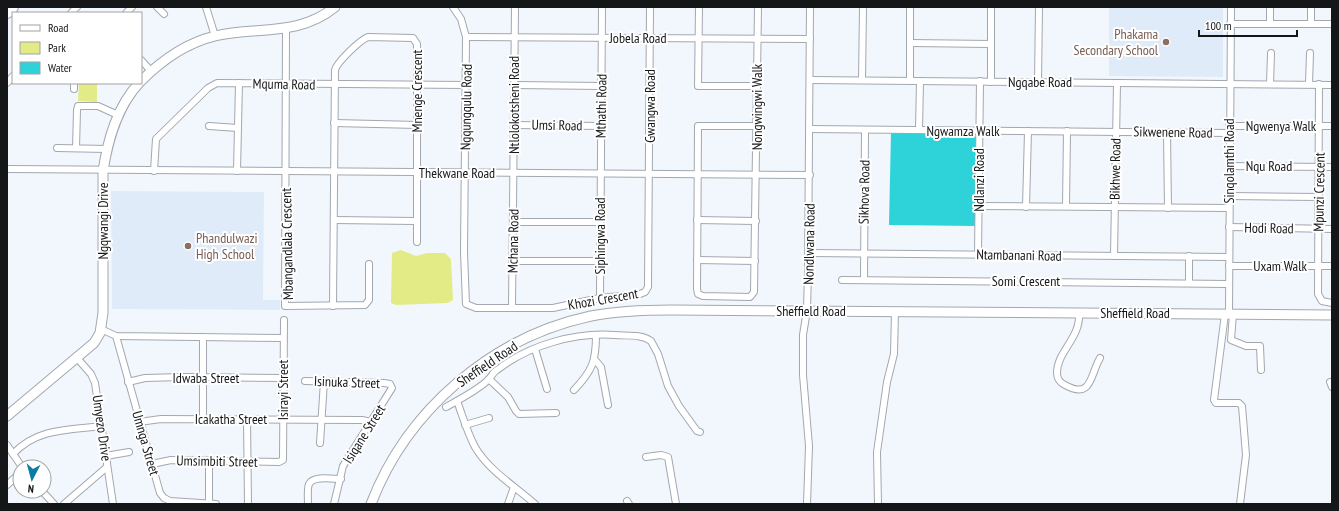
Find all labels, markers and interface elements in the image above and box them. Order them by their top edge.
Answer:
legend [12,12,142,84]
scale bar [1199,12,1297,38]
text: 100 m [1205,18,1232,33]
text: Road [48,20,68,35]
place label: Phakama Secondary School [1074,25,1159,59]
street label: Jobela Road [609,29,667,47]
marker: Phakama Secondary School [1161,37,1171,47]
text: Park [48,40,66,55]
street label: Mnenge Crescent [408,49,426,132]
street label: Ntlolokotsheni Road [505,56,523,154]
text: Water [48,60,73,75]
street label: Nongwingwi Walk [748,63,766,150]
street label: Ngqungqulu Road [456,64,476,150]
street label: Gwangwa Road [641,69,659,143]
street label: Ngqabe Road [1008,73,1072,91]
street label: Mquma Road [253,74,315,94]
street label: Mthathi Road [591,74,611,138]
street label: Umsi Road [531,116,583,134]
street label: Ngwenya Walk [1246,117,1317,135]
street label: Sinqolamthi Road [1220,118,1238,204]
street label: Ngwamza Walk [926,122,1000,140]
street label: Sikwenene Road [1133,122,1213,142]
street label: Bikhwe Road [1105,138,1125,200]
street label: Ndlanzi Road [970,148,988,212]
street label: Mpunzi Crescent [1309,152,1329,232]
street label: Nqu Road [1246,157,1292,175]
street label: Sikhova Road [854,160,874,224]
street label: Thekwane Road [419,164,495,182]
street label: Ngqwangi Drive [94,182,112,260]
street label: Mbangandlala Crescent [277,188,297,300]
street label: Siphingwa Road [591,197,609,275]
street label: Nondlwana Road [799,203,819,285]
street label: Mchana Road [503,209,523,273]
street label: Hodi Road [1244,219,1294,237]
place label: Phandulwazi High School [196,229,258,263]
marker: Phandulwazi High School [183,241,193,251]
street label: Ntambanani Road [976,245,1062,265]
street label: Uxam Walk [1253,257,1307,275]
street label: Somi Crescent [992,272,1060,290]
street label: Khozi Crescent [566,284,640,314]
street label: Sheffield Road [776,302,846,320]
street label: Sheffield Road [1100,304,1170,322]
street label: Sheffield Road [453,337,521,391]
street label: Isirayi Street [274,359,292,420]
street label: Idwaba Street [173,369,240,387]
street label: Isinuka Street [314,372,381,392]
street label: Umyezo Drive [88,394,116,462]
street label: Isiqane Street [339,401,389,467]
street label: Umnga Street [128,409,164,477]
street label: Icakatha Street [195,410,267,428]
street label: Umsimbiti Street [176,451,258,471]
north arrow [12,459,52,499]
text: N [27,482,35,496]

